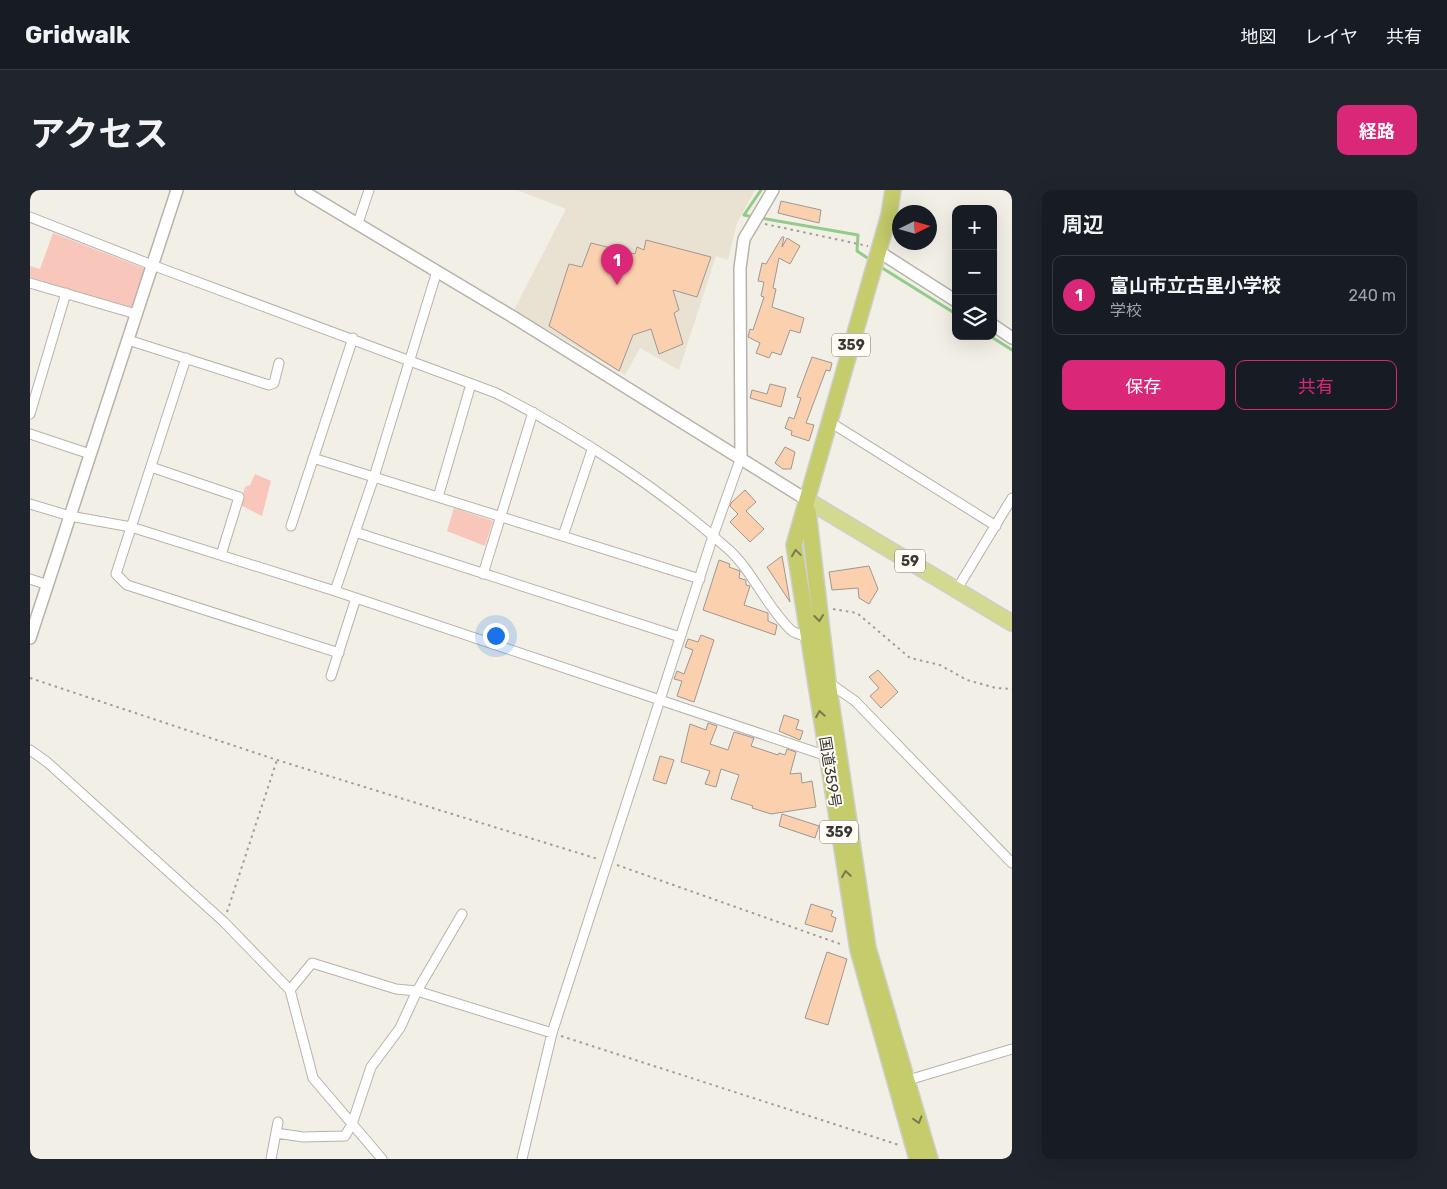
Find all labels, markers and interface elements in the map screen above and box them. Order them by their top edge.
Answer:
text: Gridwalk [25,21,130,49]
text: 地図 [1241,26,1277,48]
text: レイヤ [1305,26,1358,48]
text: 共有 [1386,26,1422,48]
button: 経路 [1337,105,1417,155]
text: アクセス [30,113,168,155]
north arrow [892,205,937,250]
map controls [952,205,997,340]
button: + [952,205,997,250]
text: 周辺 [1062,212,1104,237]
pin: 1 [601,244,633,285]
button: − [952,250,997,295]
text: 富山市立古里小学校 [1110,274,1281,297]
text: 1 [1075,286,1083,305]
text: 240 m [1349,286,1396,305]
button: layers [952,295,997,340]
text: 学校 [1110,301,1142,320]
road number: 359 [832,334,870,356]
button: 保存 [1062,360,1225,410]
button: 共有 [1235,360,1397,410]
one-way arrow [791,549,802,557]
road number: 59 [895,550,925,572]
one-way arrow [813,614,824,622]
your location [483,623,509,649]
one-way arrow [816,710,826,718]
street label: 国道359号 [815,735,845,809]
road number: 359 [820,820,858,844]
one-way arrow [841,870,851,879]
one-way arrow [912,1115,922,1124]

